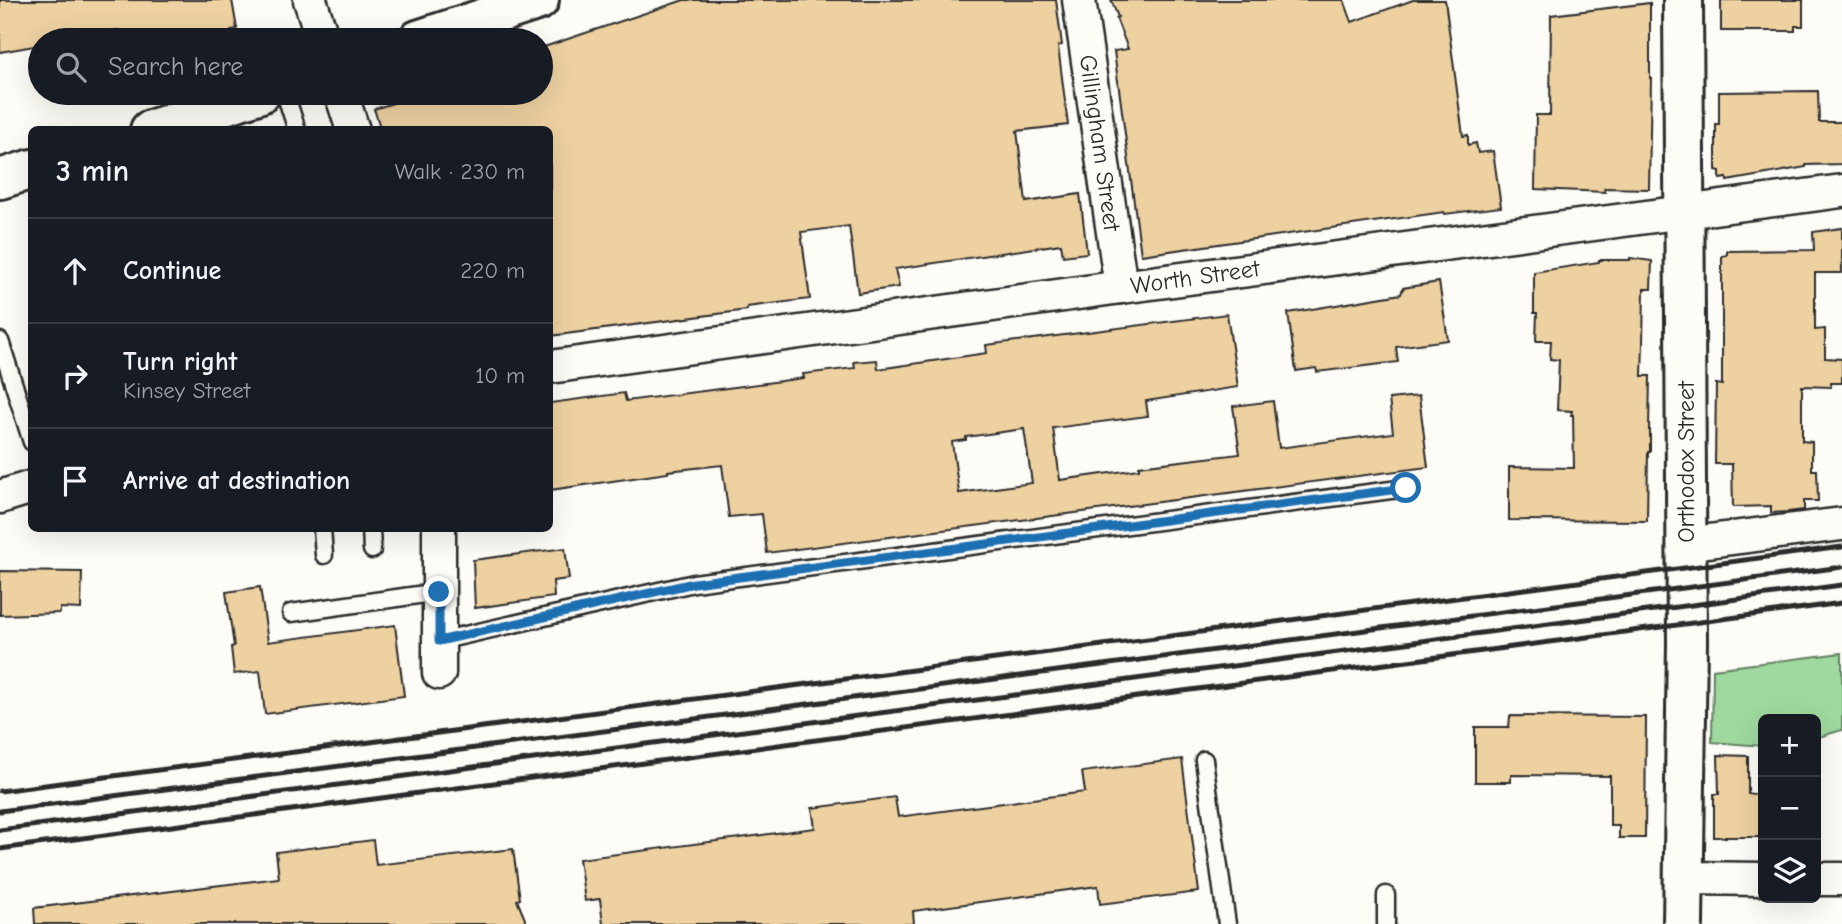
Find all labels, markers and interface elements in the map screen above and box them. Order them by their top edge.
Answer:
search box [28,28,553,105]
icon: search [52,48,90,86]
text: Search here [108,52,243,82]
street label: Gillingham Street [1074,53,1126,234]
text: 3 min [56,154,129,189]
text: Walk · 230 m [395,158,525,185]
icon: ahead [56,252,94,290]
street label: Worth Street [1129,254,1262,300]
text: Continue [123,256,221,286]
text: 220 m [460,257,525,284]
text: Turn right [123,347,237,377]
icon: right [56,357,94,395]
text: 10 m [475,362,525,389]
text: Kinsey Street [123,377,250,404]
street label: Orthodox Street [1672,380,1700,543]
icon: arrive [56,462,94,500]
text: Arrive at destination [123,466,350,496]
route start [1390,472,1421,503]
route end [423,576,454,607]
map controls [1758,714,1821,903]
button: + [1758,714,1821,777]
button: − [1758,777,1821,840]
button: layers [1758,840,1821,903]

